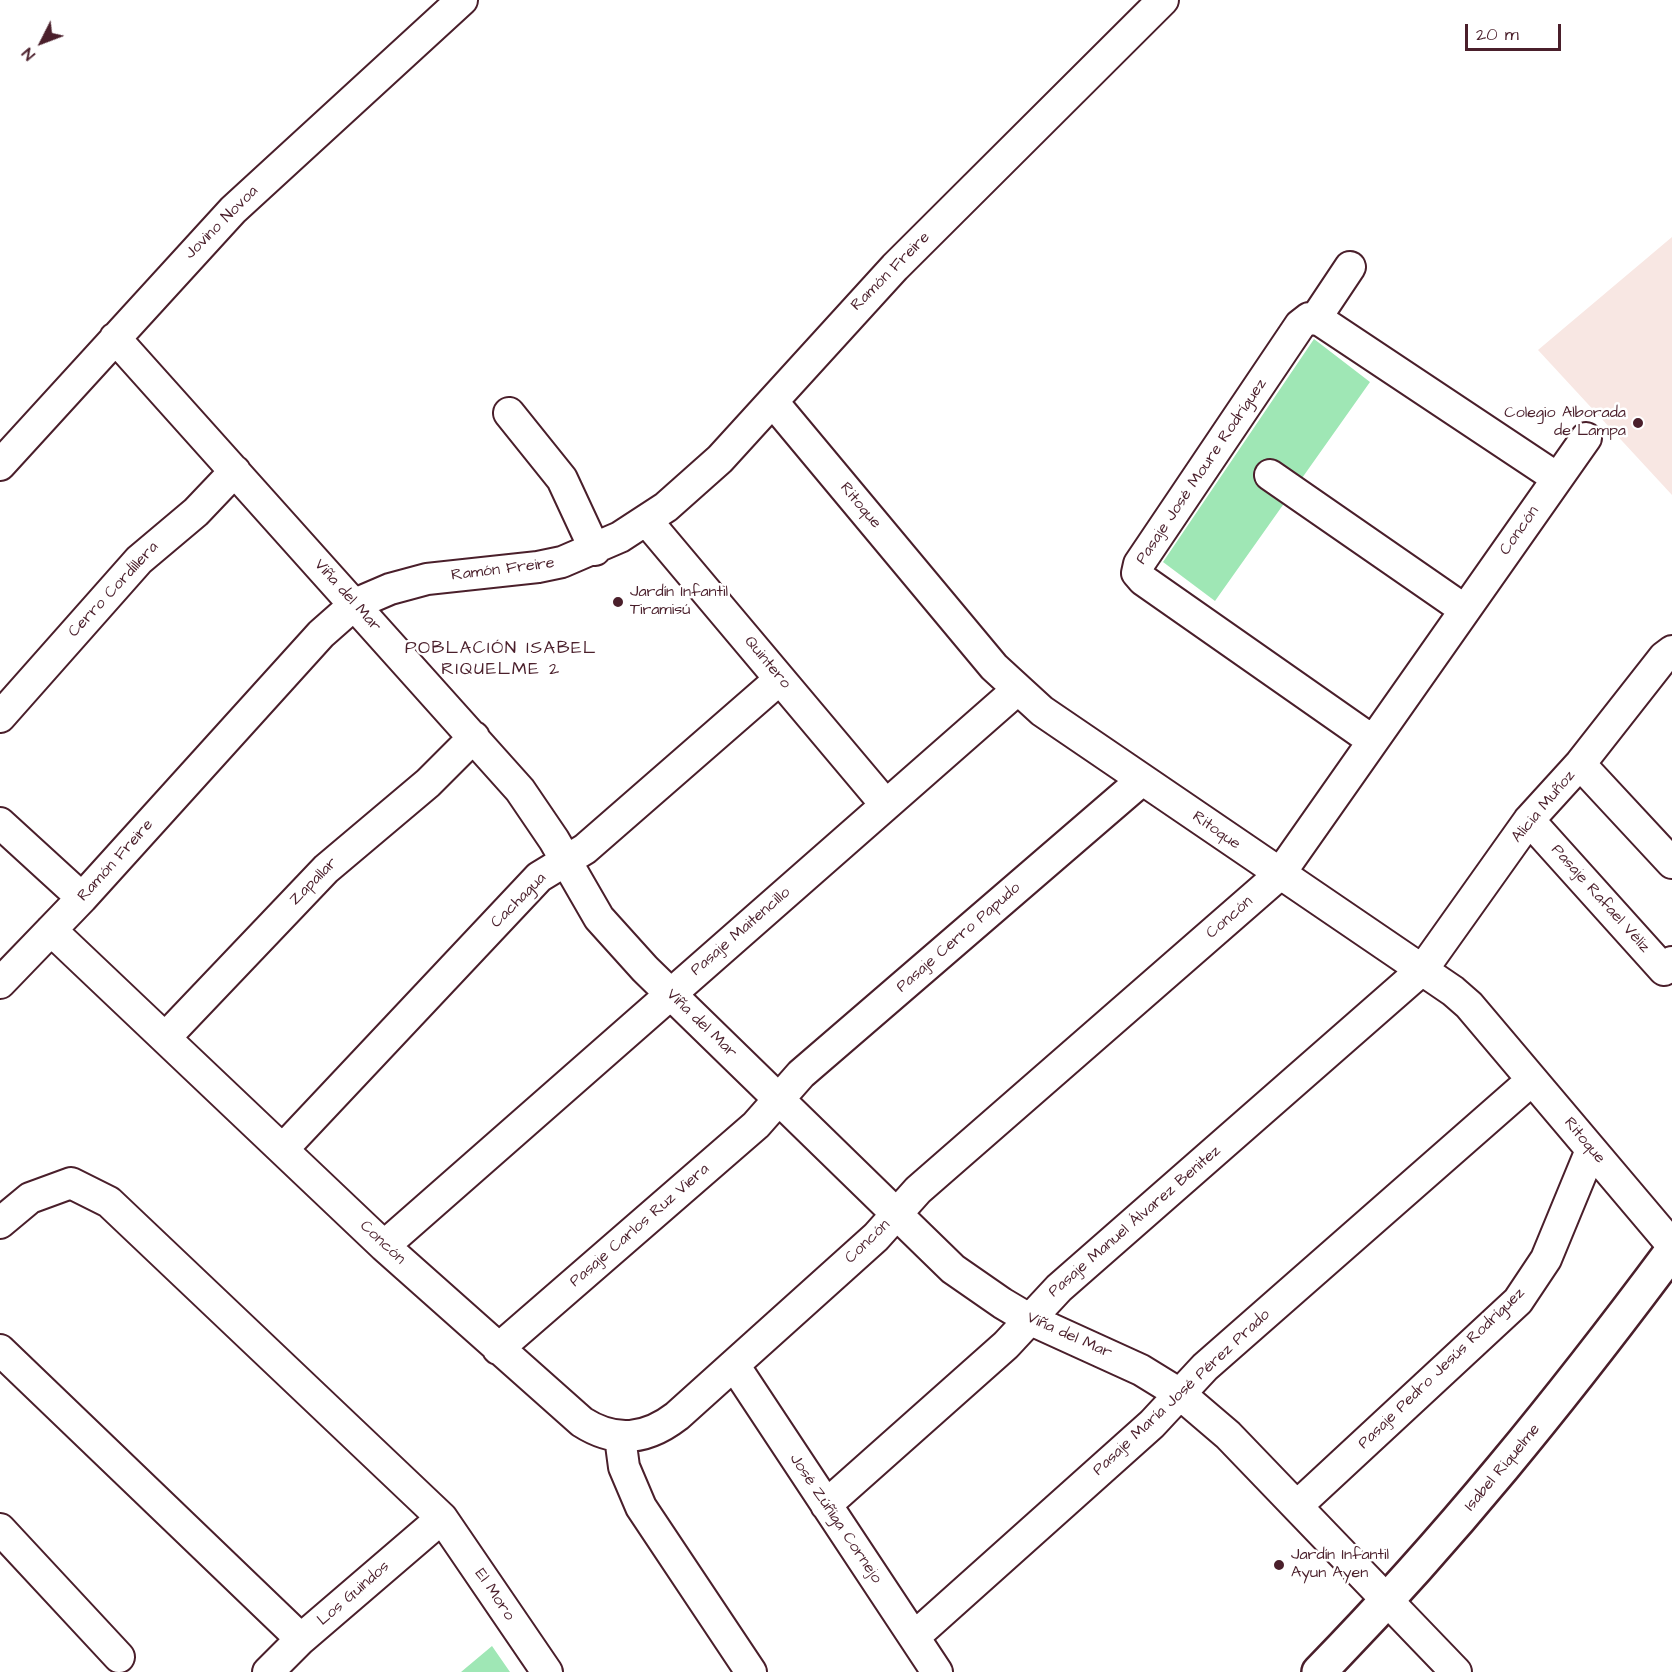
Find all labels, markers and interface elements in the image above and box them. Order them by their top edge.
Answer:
north arrow [12,12,72,72]
scale bar [1468,12,1564,50]
text: 20 m [1476,22,1519,47]
text: N [17,43,40,65]
street label: Jovino Novoa [181,182,263,264]
street label: Ramón Freire [847,228,935,316]
street label: Pasaje José Moure Rodríguez [1133,375,1271,569]
place label: Colegio Alborada de Lampa [1504,404,1626,442]
marker: Colegio Alborada de Lampa [1631,416,1645,430]
street label: Ritoque [835,479,885,533]
street label: Concón [1496,503,1544,559]
street label: Cerro Cordillera [65,538,163,642]
street label: Ramón Freire [450,554,556,586]
street label: Viña del Mar [309,556,385,636]
place label: Jardín Infantil Tiramisú [630,583,728,621]
marker: Jardín Infantil Tiramisú [611,595,625,609]
street label: Quintero [739,633,795,693]
district label: POBLACIÓN ISABEL RIQUELME 2 [405,638,597,680]
street label: Alicia Muñoz [1508,767,1580,847]
street label: Ritoque [1188,808,1244,854]
street label: Ramón Freire [74,816,158,906]
street label: Pasaje Rafael Véliz [1546,841,1654,957]
street label: Zapallar [286,854,342,910]
street label: Cachagua [487,869,551,933]
street label: Pasaje Cerro Papudo [893,879,1025,997]
street label: Pasaje Maitencillo [687,883,795,981]
street label: Concón [1203,893,1257,943]
street label: Viña del Mar [662,985,740,1063]
street label: Ritoque [1559,1114,1609,1168]
street label: Pasaje Manuel Álvarez Benitez [1045,1142,1225,1302]
street label: Pasaje Carlos Ruz Viera [566,1160,714,1292]
street label: Concón [841,1216,895,1268]
street label: Concón [355,1217,409,1269]
street label: Pasaje Pedro Jesús Rodríguez [1355,1284,1529,1454]
street label: Pasaje María José Pérez Prado [1089,1306,1275,1480]
street label: Viña del Mar [1024,1309,1114,1363]
street label: Isabel Riquelme [1461,1421,1545,1515]
street label: José Zúñiga Cornejo [785,1451,885,1587]
place label: Jardín Infantil Ayun Ayen [1291,1546,1389,1584]
street label: Los Guindos [314,1557,394,1631]
marker: Jardín Infantil Ayun Ayen [1272,1558,1286,1572]
street label: El Moro [470,1565,518,1625]

